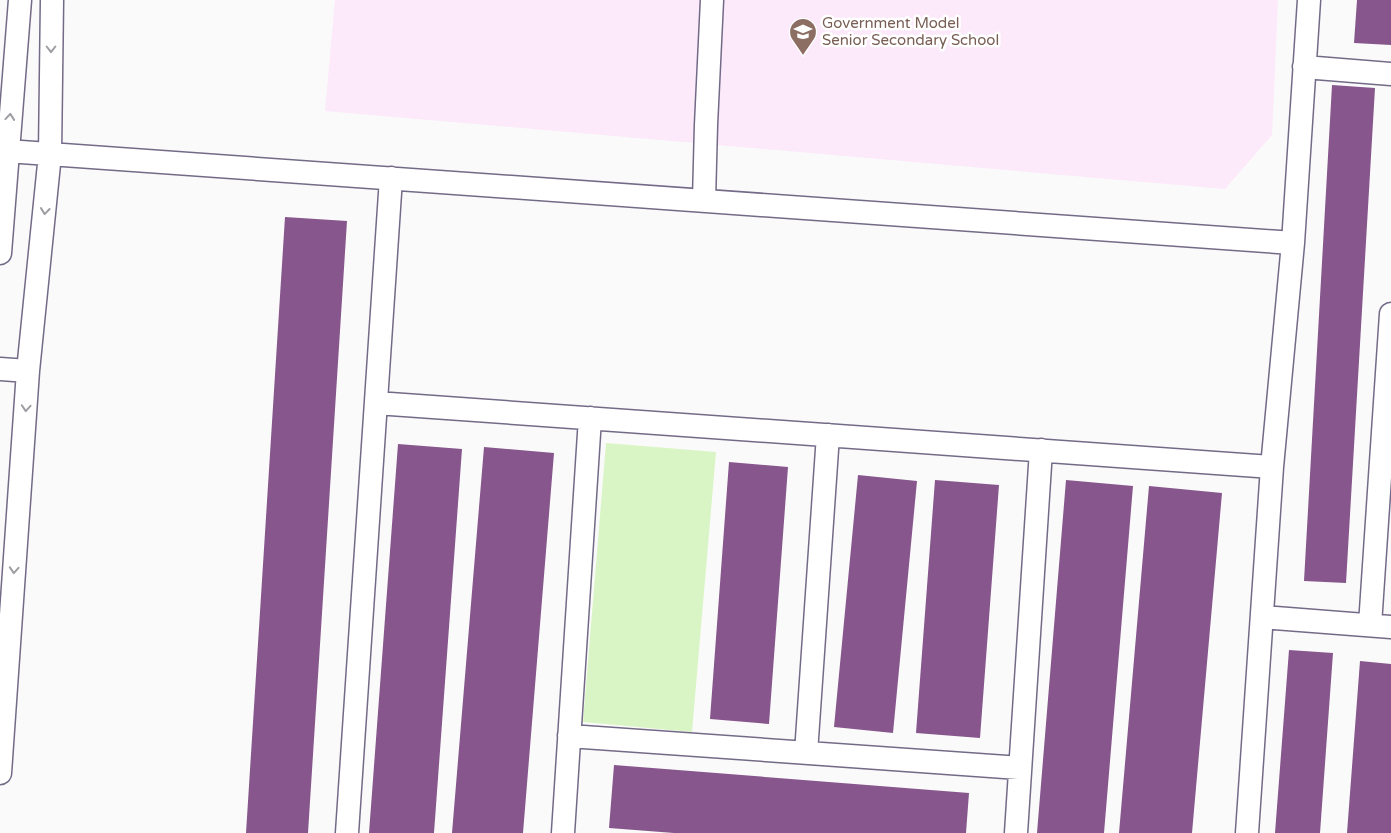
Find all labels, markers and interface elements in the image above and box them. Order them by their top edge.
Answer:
place label: Government Model Senior Secondary School [822,14,999,49]
school or university icon: Government Model Senior Secondary School [788,17,818,56]
one-way arrow [46,45,56,53]
one-way arrow [4,113,15,121]
one-way arrow [39,207,50,215]
one-way arrow [20,404,31,412]
one-way arrow [9,566,20,574]

